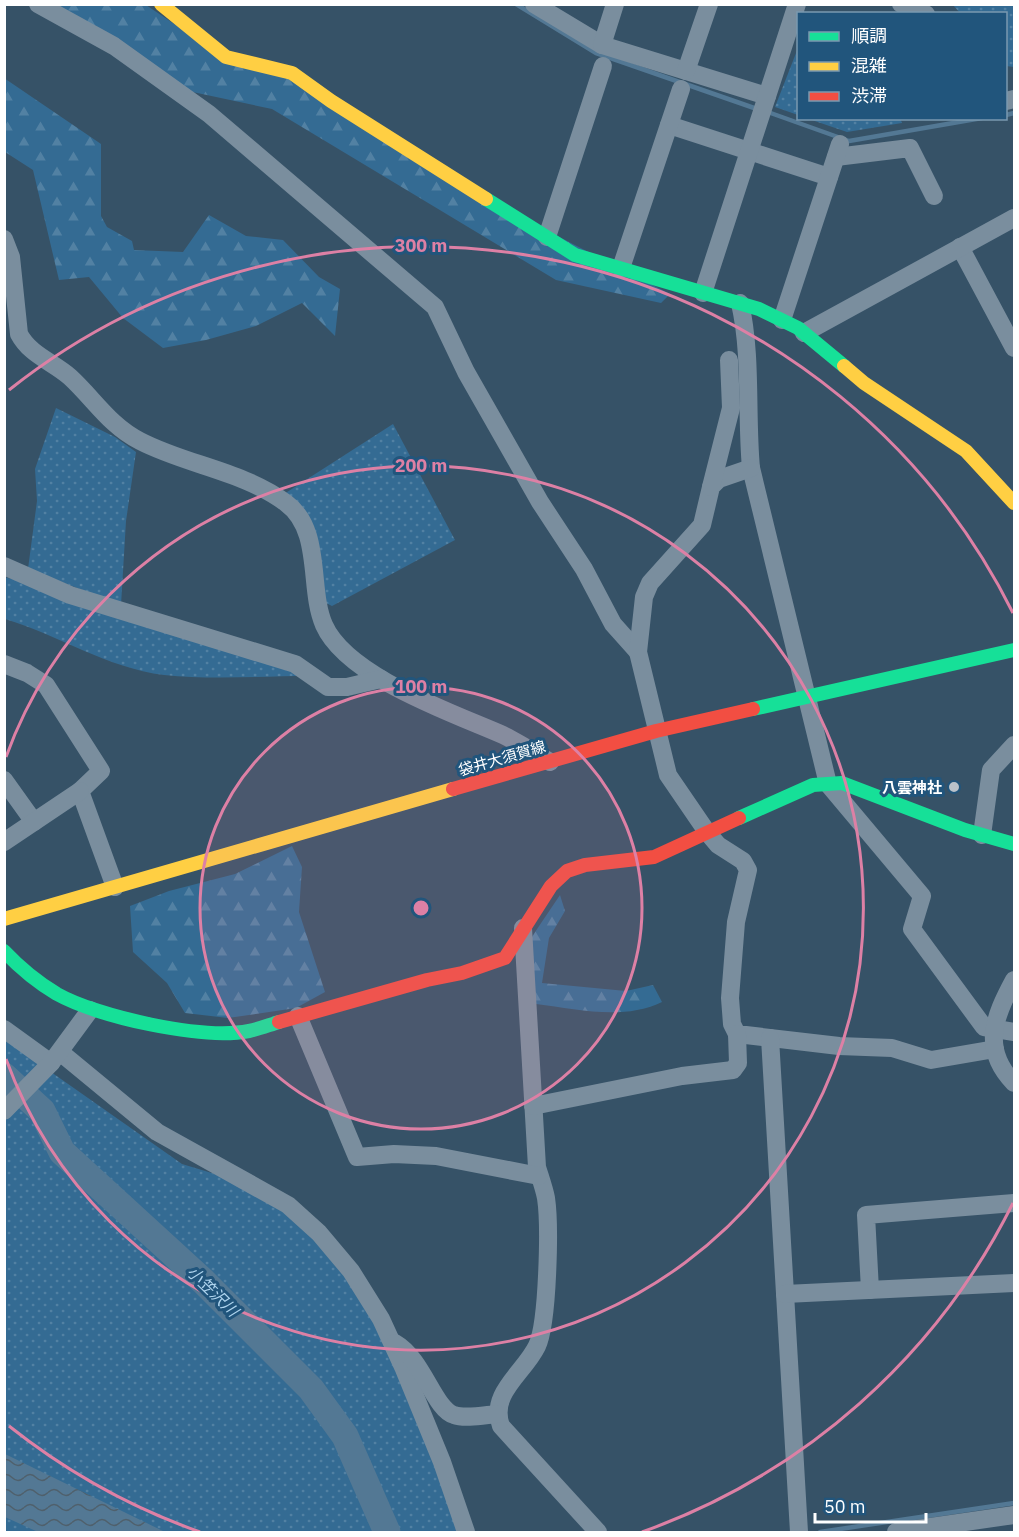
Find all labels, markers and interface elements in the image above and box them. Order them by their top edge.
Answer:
legend [797,12,1007,120]
text: 順調 [851,24,887,47]
text: 混雑 [851,54,887,77]
text: 渋滞 [851,84,887,107]
text: 300 m [395,234,447,257]
text: 200 m [395,454,447,477]
text: 100 m [395,675,447,698]
street label: 袋井大須賀線 [456,736,548,780]
place label: 八雲神社 [882,778,942,797]
marker: 八雲神社 [947,780,961,794]
centre of rings [411,898,431,918]
water label: 小笠沢川 [183,1262,244,1322]
scale bar [815,1486,926,1524]
text: 50 m [824,1495,866,1518]

